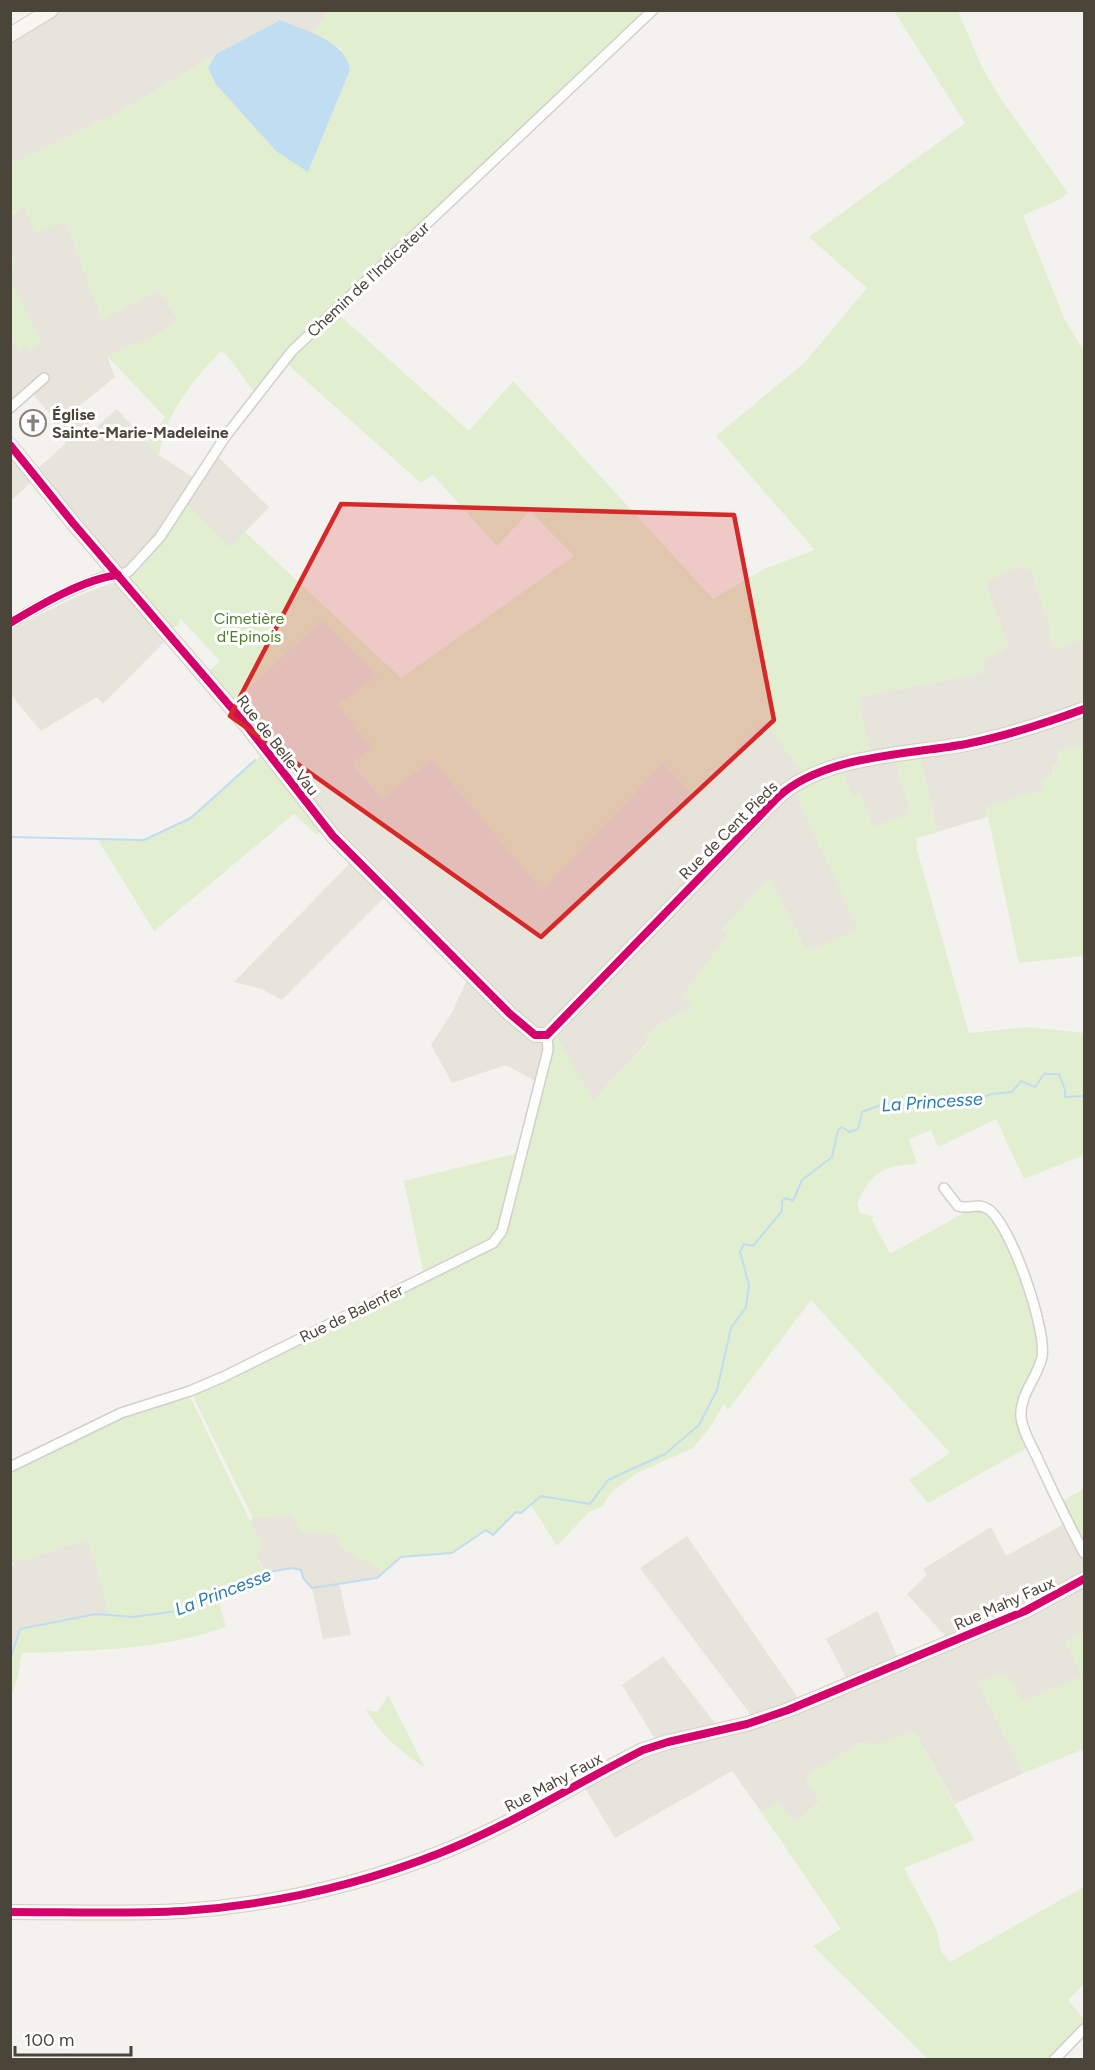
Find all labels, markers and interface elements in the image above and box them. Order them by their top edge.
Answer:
street label: Chemin de l'Indicateur [303,217,434,341]
place label: Église Sainte-Marie-Madeleine [52,405,229,442]
church icon: Église Sainte-Marie-Madeleine [18,408,48,438]
park label: Cimetière d'Epinois [214,609,284,646]
street label: Rue de Belle-Vau [233,691,323,799]
street label: Rue de Cent Pieds [675,777,782,884]
water label: La Princesse [881,1087,984,1117]
street label: Rue de Balenfer [296,1280,407,1347]
water label: La Princesse [172,1563,274,1620]
street label: Rue Mahy Faux [951,1573,1058,1634]
street label: Rue Mahy Faux [501,1749,606,1816]
scale bar [15,2019,130,2057]
text: 100 m [24,2029,74,2051]

